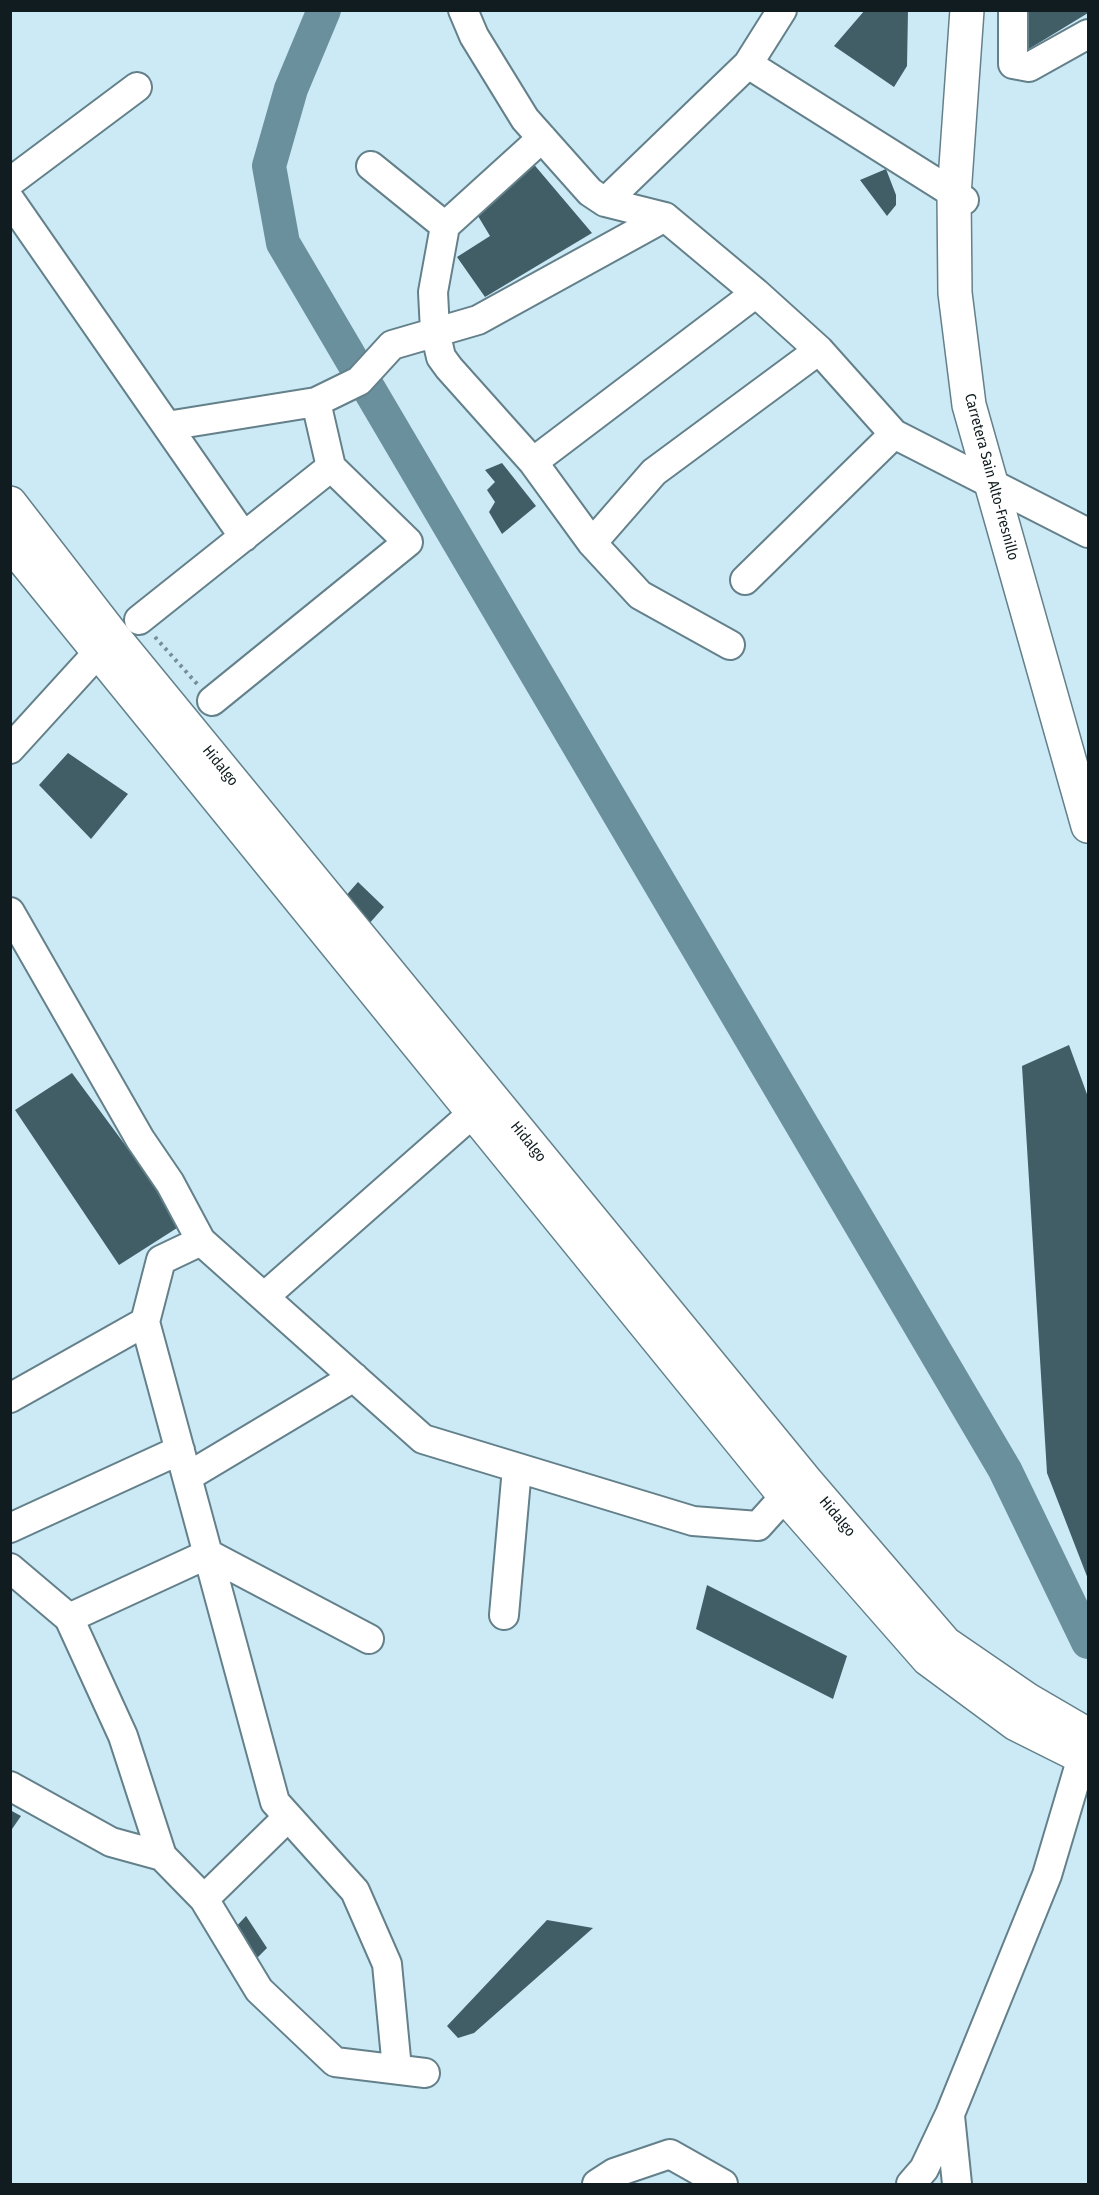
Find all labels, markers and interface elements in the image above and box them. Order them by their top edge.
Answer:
street label: Carretera Sain Alto-Fresnillo [960,392,1022,562]
street label: Hidalgo [198,742,242,790]
street label: Hidalgo [506,1118,550,1166]
street label: Hidalgo [815,1493,859,1541]

